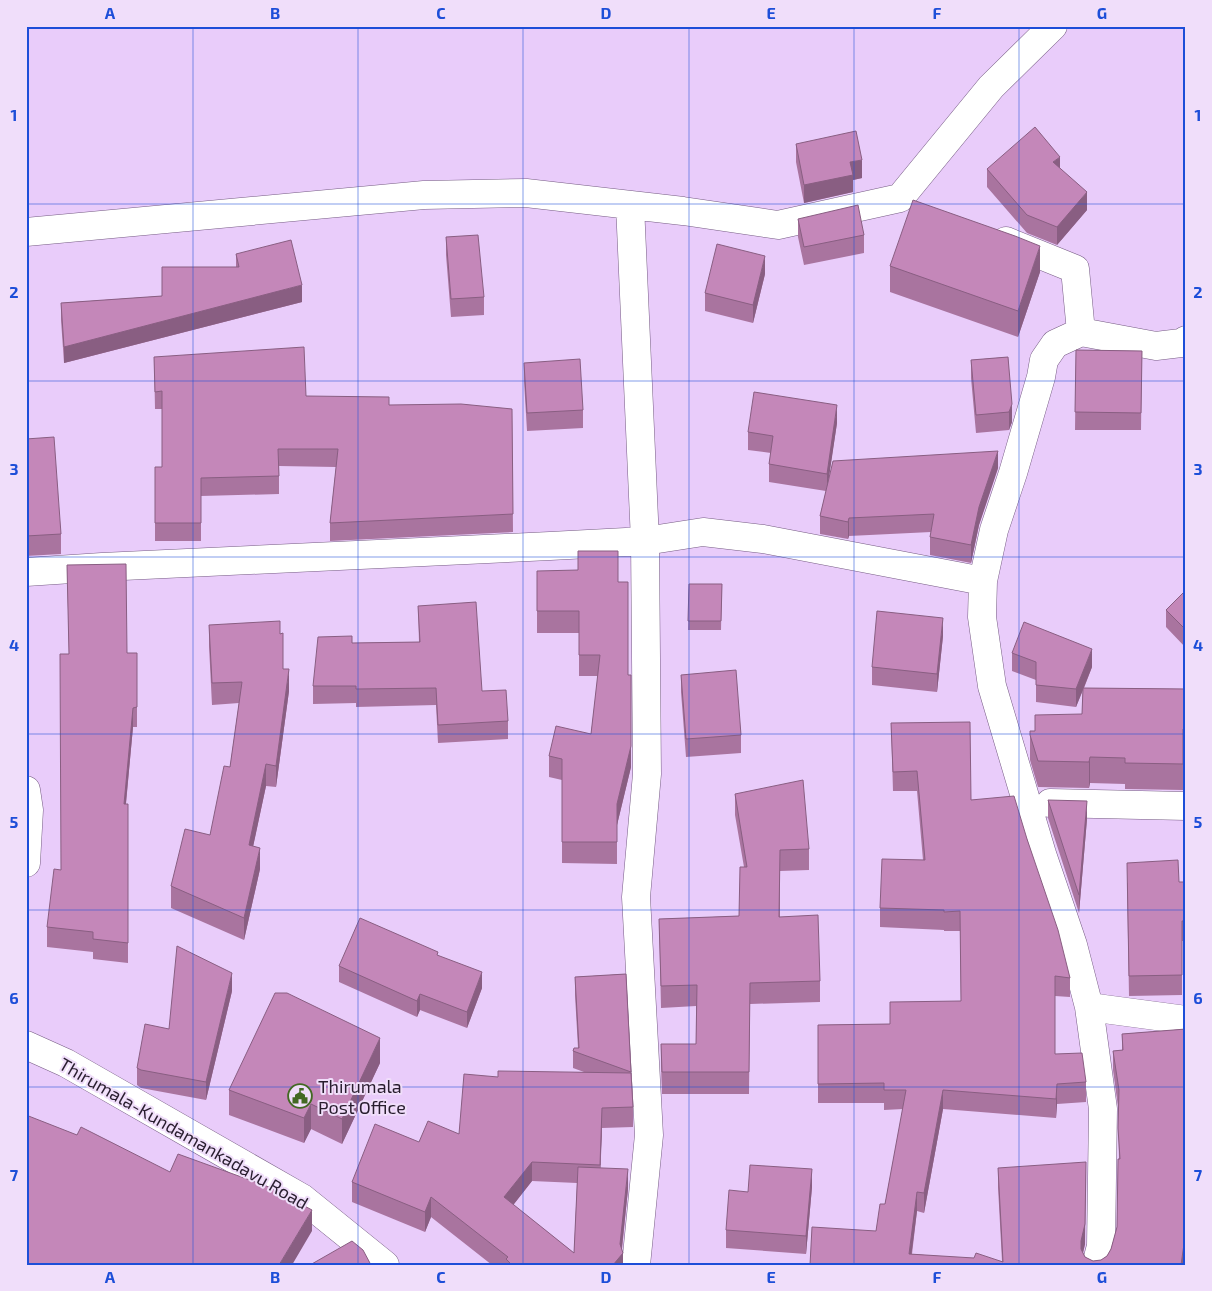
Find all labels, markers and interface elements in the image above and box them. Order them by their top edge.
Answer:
text: A [105,3,116,22]
text: B [270,3,280,22]
text: C [436,3,446,22]
text: D [601,3,612,22]
text: E [766,3,776,22]
text: F [933,3,942,22]
text: G [1097,3,1107,22]
text: 1 [11,105,17,124]
text: 1 [1195,105,1201,124]
text: 2 [9,282,19,301]
text: 2 [1193,282,1203,301]
text: 3 [9,459,19,478]
text: 3 [1193,459,1203,478]
text: 4 [9,635,19,654]
text: 4 [1193,635,1203,654]
text: 5 [10,812,19,831]
text: 5 [1194,812,1203,831]
text: 6 [9,988,19,1007]
text: 6 [1193,988,1203,1007]
street label: Thirumala-Kundamankadavu Road [56,1052,312,1214]
place label: Thirumala Post Office [318,1075,406,1118]
public building icon: Thirumala Post Office [287,1083,313,1109]
text: 7 [10,1165,19,1184]
text: 7 [1194,1165,1203,1184]
text: A [105,1267,116,1286]
text: B [270,1267,280,1286]
text: C [436,1267,446,1286]
text: D [601,1267,612,1286]
text: E [766,1267,776,1286]
text: F [933,1267,942,1286]
text: G [1097,1267,1107,1286]

